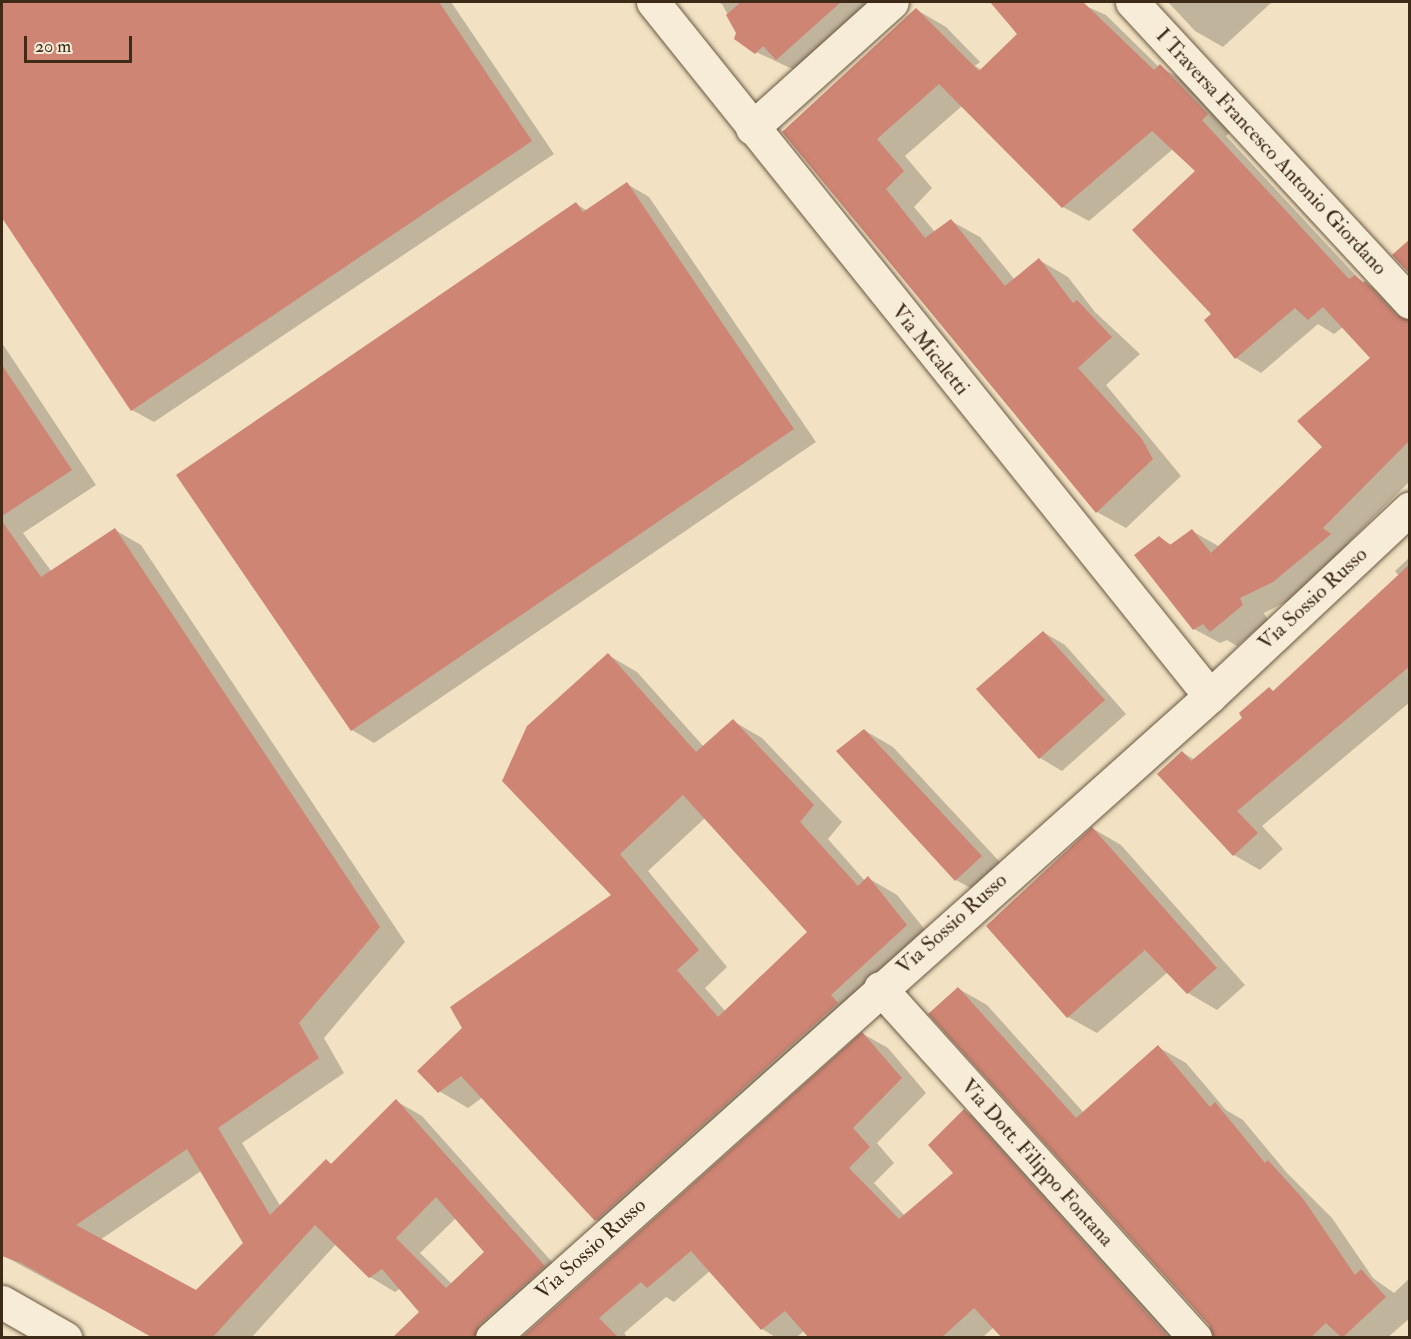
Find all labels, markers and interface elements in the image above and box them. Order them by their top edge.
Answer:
scale bar [27,24,135,62]
street label: I Traversa Francesco Antonio Giordano [1150,24,1392,280]
text: 20 m [35,35,71,58]
street label: Via Micaletti [886,299,974,401]
street label: Via Sossio Russo [1253,542,1373,656]
street label: Via Sossio Russo [892,868,1012,980]
street label: Via Dott. Filippo Fontana [955,1074,1119,1252]
street label: Via Sossio Russo [531,1193,651,1305]

